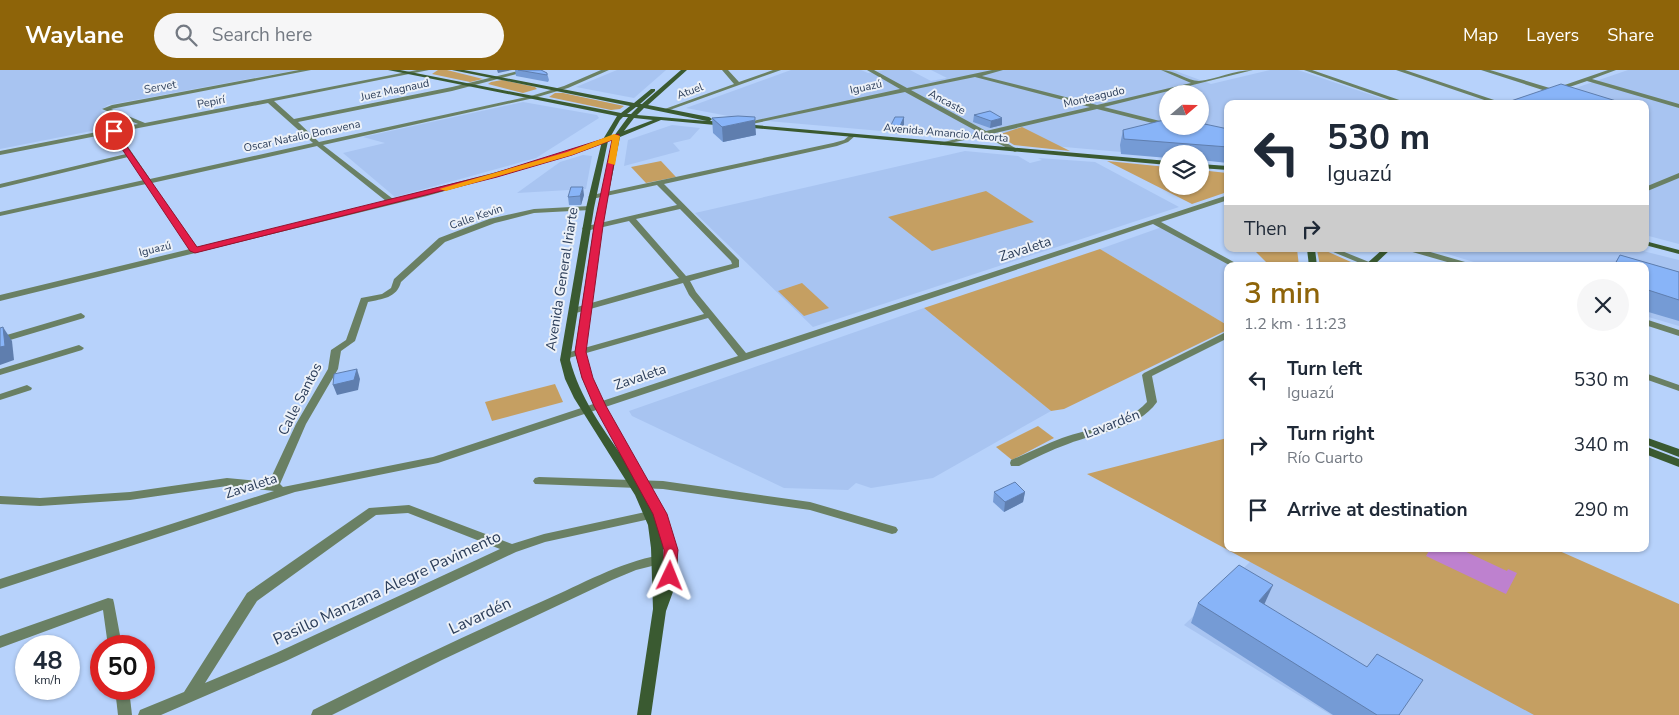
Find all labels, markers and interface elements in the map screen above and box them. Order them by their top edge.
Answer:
search box [154,13,504,58]
text: Waylane [25,19,124,51]
icon: search [172,21,200,49]
text: Search here [212,22,312,48]
text: Map [1463,23,1498,47]
text: Layers [1526,23,1579,47]
text: Share [1607,23,1654,47]
street label: Juez Magnaud [358,75,431,105]
street label: Iguazú [849,76,883,98]
street label: Servet [143,77,177,97]
street label: Atuel [675,79,706,103]
street label: Monteagudo [1062,83,1126,111]
north arrow [1159,85,1209,135]
map controls [1159,85,1209,195]
street label: Ancaste [926,86,968,118]
street label: Pepirí [196,92,228,112]
pin [93,110,135,152]
text: 530 m [1327,114,1430,161]
street label: Oscar Natalio Bonavena [242,116,362,156]
icon: arrive [100,117,128,145]
street label: Avenida Amancio Alcorta [883,120,1009,146]
icon: left [1244,120,1309,185]
button: layers [1159,145,1209,195]
text: Iguazú [1327,159,1392,189]
street label: Calle Kevin [447,201,505,233]
street label: Avenida General Iriarte [541,206,583,352]
icon: right [1297,215,1325,243]
text: Then [1244,216,1287,242]
street label: Zavaleta [996,232,1054,266]
street label: Iguazú [137,238,173,260]
text: 3 min [1244,273,1320,314]
button: close [1577,279,1629,331]
text: 1.2 km · 11:23 [1244,313,1347,335]
text: Turn left [1287,356,1362,382]
street label: Calle Santos [274,359,327,439]
street label: Zavaleta [611,359,669,395]
icon: left [1244,366,1272,394]
text: 530 m [1574,367,1629,393]
text: Iguazú [1287,382,1334,404]
street label: Lavardén [1082,405,1142,443]
text: Turn right [1287,421,1374,447]
icon: right [1244,431,1272,459]
text: 340 m [1574,432,1629,458]
text: Río Cuarto [1287,447,1363,469]
street label: Zavaleta [222,469,280,503]
icon: arrive [1244,496,1272,524]
text: Arrive at destination [1287,497,1468,523]
text: 290 m [1574,497,1629,523]
street label: Pasillo Manzana Alegre Pavimento [269,525,505,651]
position arrow [643,549,695,601]
street label: Lavardén [445,592,515,640]
speed limit sign: 50 [90,635,155,700]
text: 48 [32,644,63,678]
text: km/h [34,672,61,688]

